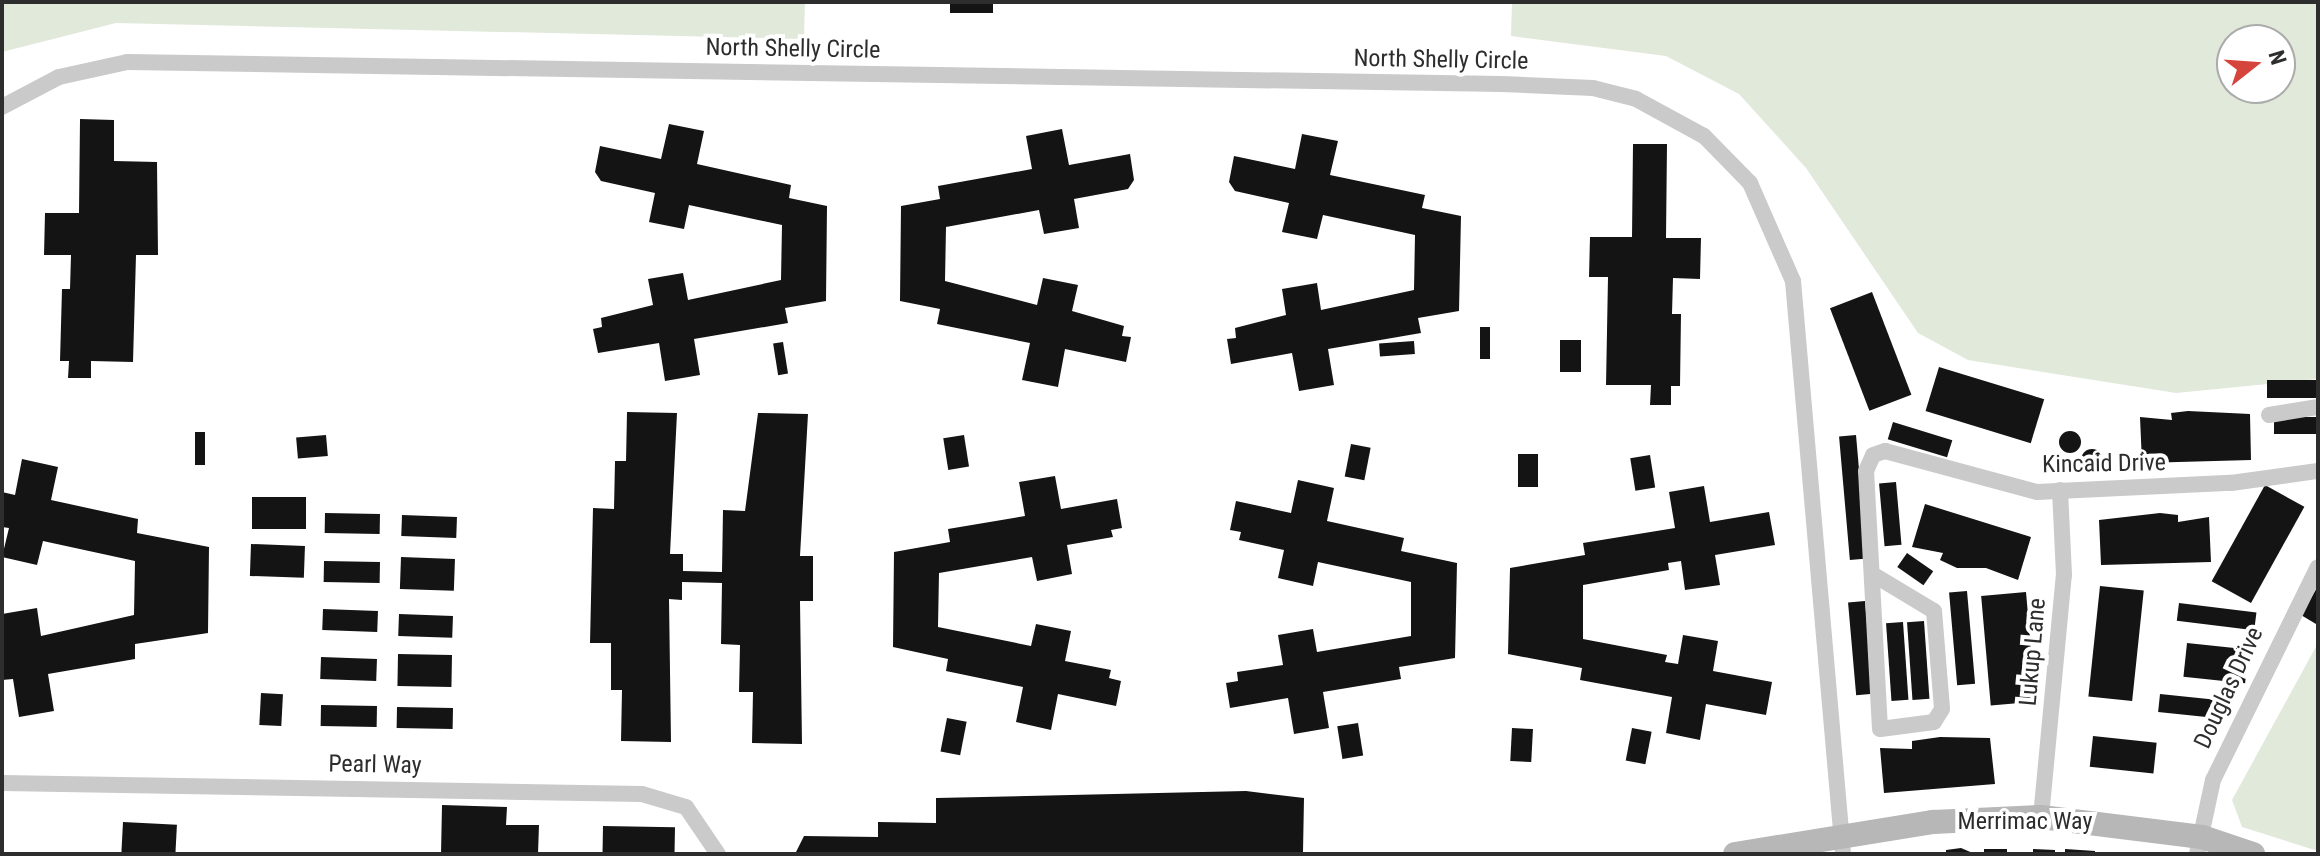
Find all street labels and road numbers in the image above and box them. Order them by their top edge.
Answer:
street label: North Shelly Circle [705,33,881,65]
street label: North Shelly Circle [1353,44,1529,76]
street label: Kincaid Drive [2042,449,2166,479]
street label: Lukup Lane [2014,597,2052,707]
street label: Douglas Drive [2188,623,2270,753]
street label: Pearl Way [328,750,422,780]
street label: Merrimac Way [1958,808,2092,836]

